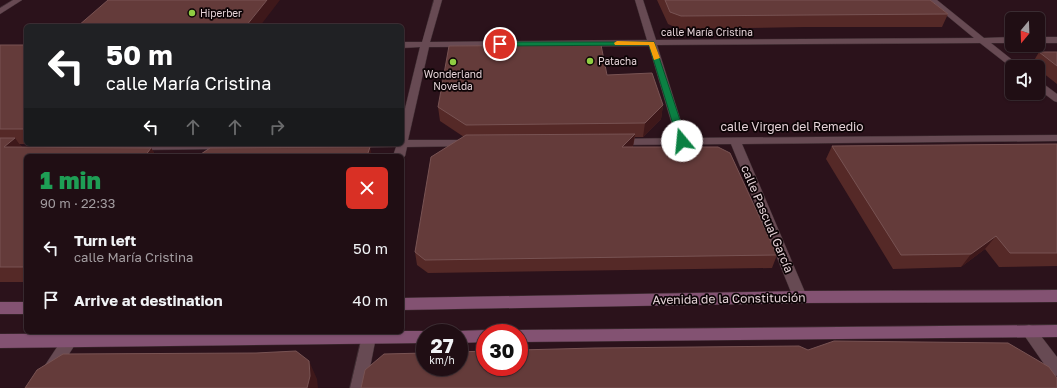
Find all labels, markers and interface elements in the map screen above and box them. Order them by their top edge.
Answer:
place label: Hiperber [200,7,242,19]
marker: Hiperber [187,8,197,18]
north arrow [1005,12,1045,52]
map controls [1005,12,1045,100]
street label: calle María Cristina [661,26,753,38]
pin [483,27,517,61]
icon: arrive [489,33,511,55]
text: 50 m [106,38,173,71]
icon: left [40,40,92,92]
place label: Patacha [598,55,637,67]
marker: Patacha [585,56,595,66]
marker: Wonderland Novelda [448,57,458,67]
button: sound [1005,60,1045,100]
place label: Wonderland Novelda [424,68,482,92]
text: calle María Cristina [106,72,271,94]
icon: left [140,116,162,138]
icon: ahead [182,116,204,138]
icon: ahead [224,116,246,138]
icon: right [266,116,288,138]
street label: calle Virgen del Remedio [721,119,863,134]
position arrow [661,120,703,162]
street label: calle Pascual García [738,163,797,275]
text: 1 min [40,165,101,194]
button: close [346,167,388,209]
text: 90 m · 22:33 [40,195,115,211]
text: Turn left [74,231,136,249]
icon: left [40,237,62,259]
text: 50 m [353,239,388,257]
text: calle María Cristina [74,249,193,265]
icon: arrive [40,289,62,311]
street label: Avenida de la Constitución [652,290,806,307]
text: Arrive at destination [74,291,223,309]
text: 40 m [353,291,388,309]
speed limit sign: 30 [476,324,528,376]
text: 27 [430,333,454,357]
text: km/h [429,354,455,366]

